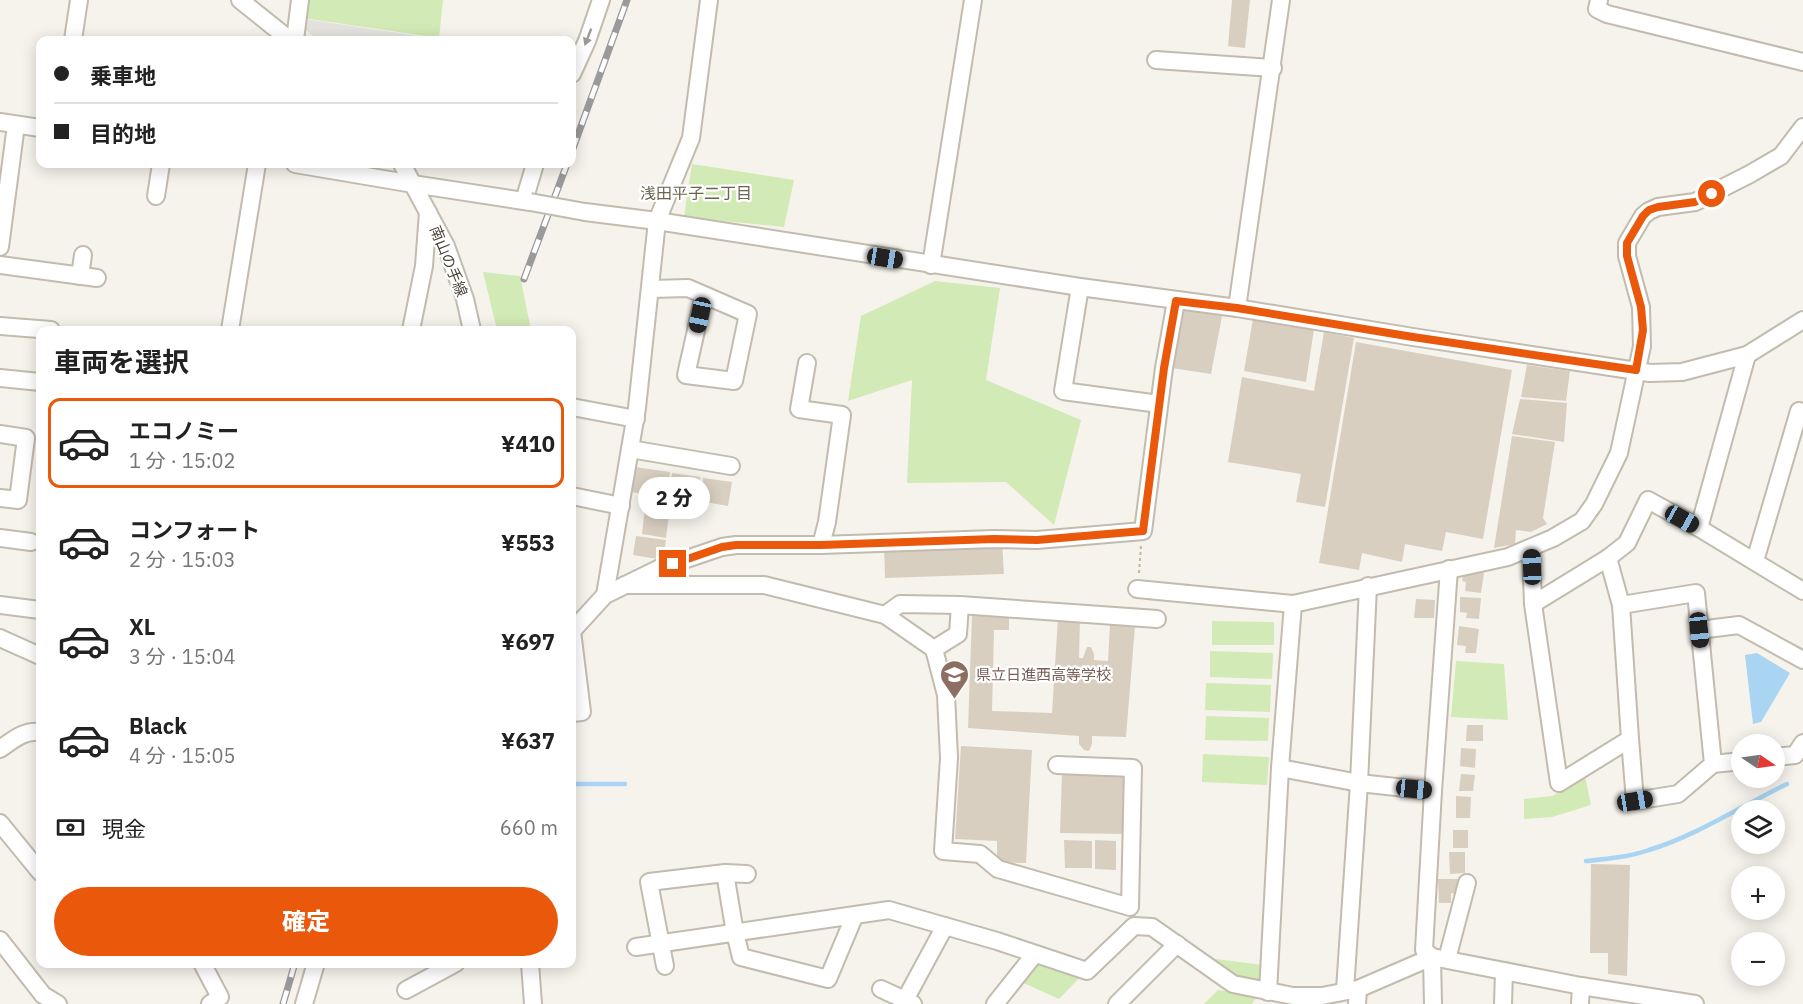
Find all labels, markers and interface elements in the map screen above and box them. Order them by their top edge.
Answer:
one-way arrow [582,29,592,47]
text: 乗車地 [90,61,156,90]
text: 目的地 [90,119,156,148]
route start [1698,180,1725,207]
district label: 浅田平子二丁目 [640,183,752,203]
street label: 南山の手線 [426,223,472,299]
car [866,246,904,270]
car [687,296,713,334]
text: 車両を選択 [54,344,189,379]
icon: car [57,416,111,470]
text: エコノミー [129,416,239,445]
text: ¥410 [501,429,555,458]
text: 1 分 · 15:02 [129,447,236,474]
callout: 2 分 [637,477,709,519]
text: 2 分 [656,484,692,511]
car [1662,502,1702,536]
icon: car [57,515,111,569]
text: コンフォート [129,515,260,544]
text: ¥553 [501,528,555,557]
text: 2 分 · 15:03 [129,546,236,573]
car [1522,549,1542,585]
route end [659,550,686,577]
car [1688,611,1710,649]
text: XL [129,612,155,641]
icon: car [57,614,111,668]
text: ¥697 [501,627,555,656]
text: 3 分 · 15:04 [129,643,236,670]
school or university icon: 県立日進西高等学校 [939,658,971,700]
place label: 県立日進西高等学校 [976,665,1111,684]
text: Black [129,711,187,740]
icon: car [57,713,111,767]
text: ¥637 [501,726,555,755]
north arrow [1731,734,1785,788]
map controls [1731,734,1785,986]
text: 4 分 · 15:05 [129,742,236,769]
car [1395,778,1433,800]
car [1616,789,1654,813]
button: layers [1731,800,1785,854]
icon: cash [54,811,87,844]
text: 現金 [102,814,146,843]
text: 660 m [500,814,558,841]
button: + [1731,866,1785,920]
button: 確定 [54,887,558,956]
button: − [1731,932,1785,986]

